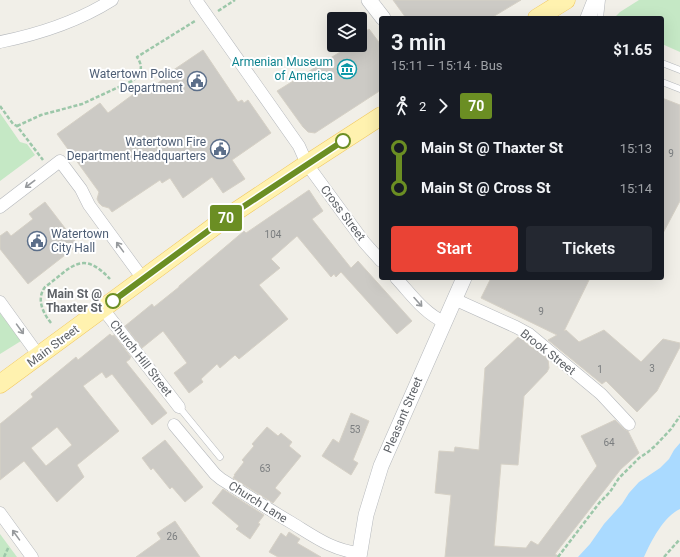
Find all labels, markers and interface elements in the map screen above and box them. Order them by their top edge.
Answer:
map controls [327,12,367,52]
button: layers [327,12,367,52]
text: 3 min [391,30,446,55]
text: $1.65 [613,41,652,59]
place label: Armenian Museum of America [232,55,333,83]
museum icon: Armenian Museum of America [336,58,358,80]
text: 15:11 – 15:14 · Bus [391,58,503,73]
place label: Watertown Police Department [89,67,183,95]
public building icon: Watertown Police Department [186,70,208,92]
icon: walk [391,95,413,117]
icon: forward [432,95,454,117]
text: 70 [468,98,484,114]
text: 2 [419,99,426,114]
unlabelled marker [335,133,351,149]
place label: Watertown Fire Department Headquarters [67,135,206,163]
public building icon: Watertown Fire Department Headquarters [209,138,231,160]
text: Main St @ Thaxter St [421,139,563,157]
text: 15:13 [620,141,652,156]
house number: 9 [668,148,674,159]
text: Main St @ Cross St [421,179,550,197]
one-way arrow [24,180,35,188]
text: 15:14 [620,181,652,196]
street label: Cross Street [318,183,368,243]
line badge: 70 [208,205,244,231]
text: 70 [218,210,234,226]
button: Start [391,226,518,272]
button: Tickets [526,226,652,272]
place label: Watertown City Hall [51,227,109,255]
house number: 104 [265,229,282,240]
public building icon: Watertown City Hall [26,230,48,252]
one-way arrow [116,242,124,253]
place label: Main St @ Thaxter St [46,287,102,315]
marker: Main St @ Thaxter St [105,293,121,309]
one-way arrow [413,297,423,307]
house number: 9 [538,306,544,317]
street label: Church Hill Street [107,317,175,399]
street label: Main Street [24,322,82,370]
one-way arrow [16,323,24,334]
street label: Brook Street [518,326,578,378]
house number: 3 [649,363,655,374]
house number: 1 [597,364,603,375]
street label: Pleasant Street [381,375,425,455]
house number: 53 [349,424,361,435]
house number: 64 [603,437,615,448]
house number: 63 [259,463,271,474]
street label: Church Lane [226,478,290,526]
one-way arrow [12,530,20,541]
house number: 26 [166,531,178,542]

